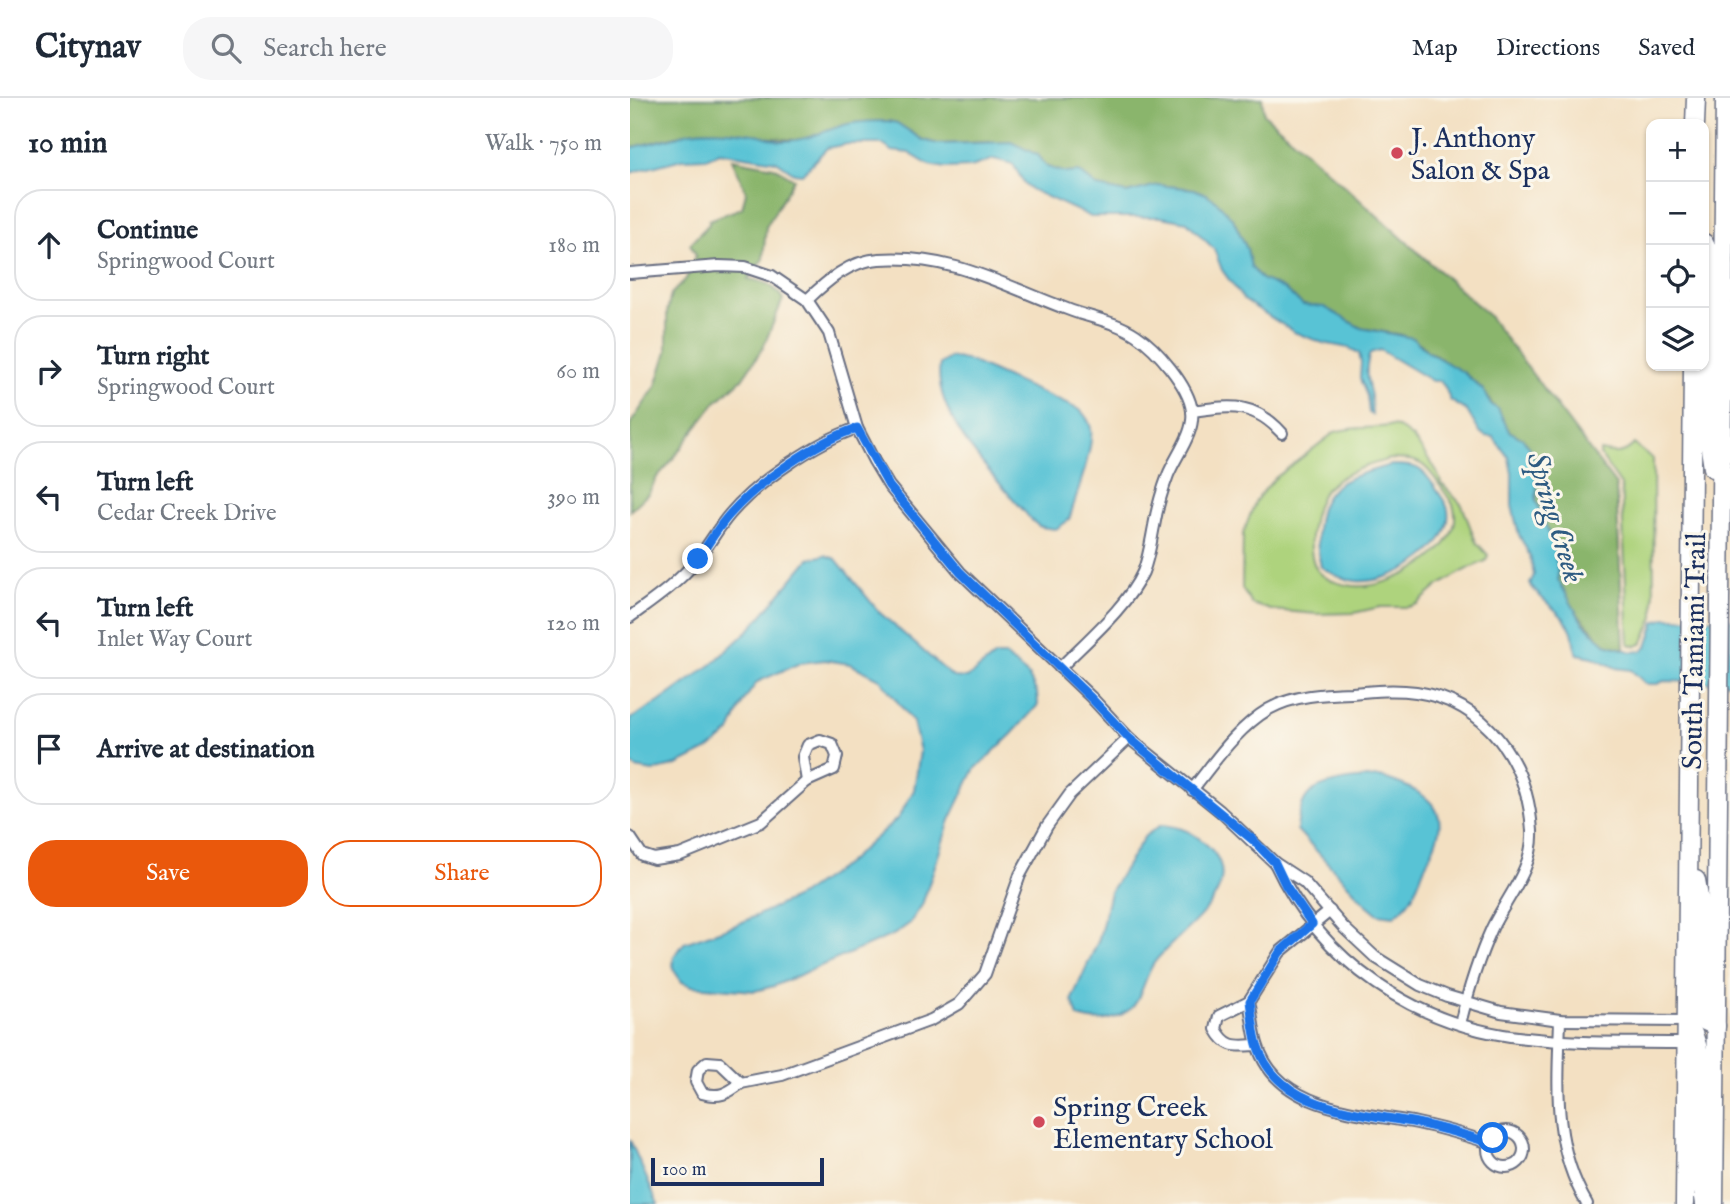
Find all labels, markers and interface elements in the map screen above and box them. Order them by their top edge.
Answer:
search box [183,17,673,80]
text: Citynav [35,27,141,69]
icon: search [207,29,245,67]
text: Search here [263,32,387,65]
text: Map [1412,33,1458,64]
text: Directions [1496,33,1600,64]
text: Saved [1638,33,1695,64]
map controls [1646,119,1709,371]
button: + [1646,119,1709,182]
place label: J. Anthony Salon & Spa [1408,122,1551,189]
text: 10 min [28,125,108,163]
text: Walk · 750 m [485,129,602,158]
marker: J. Anthony Salon & Spa [1389,145,1405,161]
button: − [1646,182,1709,245]
text: Continue [97,214,198,247]
icon: ahead [30,226,68,264]
text: 180 m [548,231,600,260]
button: locate [1646,245,1709,308]
text: Springwood Court [97,247,275,276]
button: layers [1646,308,1709,371]
text: Turn right [97,340,210,373]
icon: right [30,352,68,390]
text: 60 m [556,357,600,386]
text: Springwood Court [97,373,275,402]
water label: Spring Creek [1516,448,1592,587]
text: Turn left [97,466,194,499]
icon: left [30,478,68,516]
text: 390 m [547,483,600,512]
text: Cedar Creek Drive [97,499,276,528]
street label: South Tamiami Trail [1676,532,1715,770]
route end [682,543,713,574]
text: Turn left [97,592,194,625]
icon: left [30,604,68,642]
text: 120 m [547,609,600,638]
text: Inlet Way Court [97,625,252,654]
icon: arrive [30,730,68,768]
text: Arrive at destination [97,733,315,766]
button: Save [28,840,308,907]
button: Share [322,840,602,907]
place label: Spring Creek Elementary School [1053,1091,1273,1158]
marker: Spring Creek Elementary School [1031,1114,1047,1130]
route start [1477,1122,1508,1153]
scale bar [651,1155,824,1187]
text: 100 m [662,1158,706,1182]

